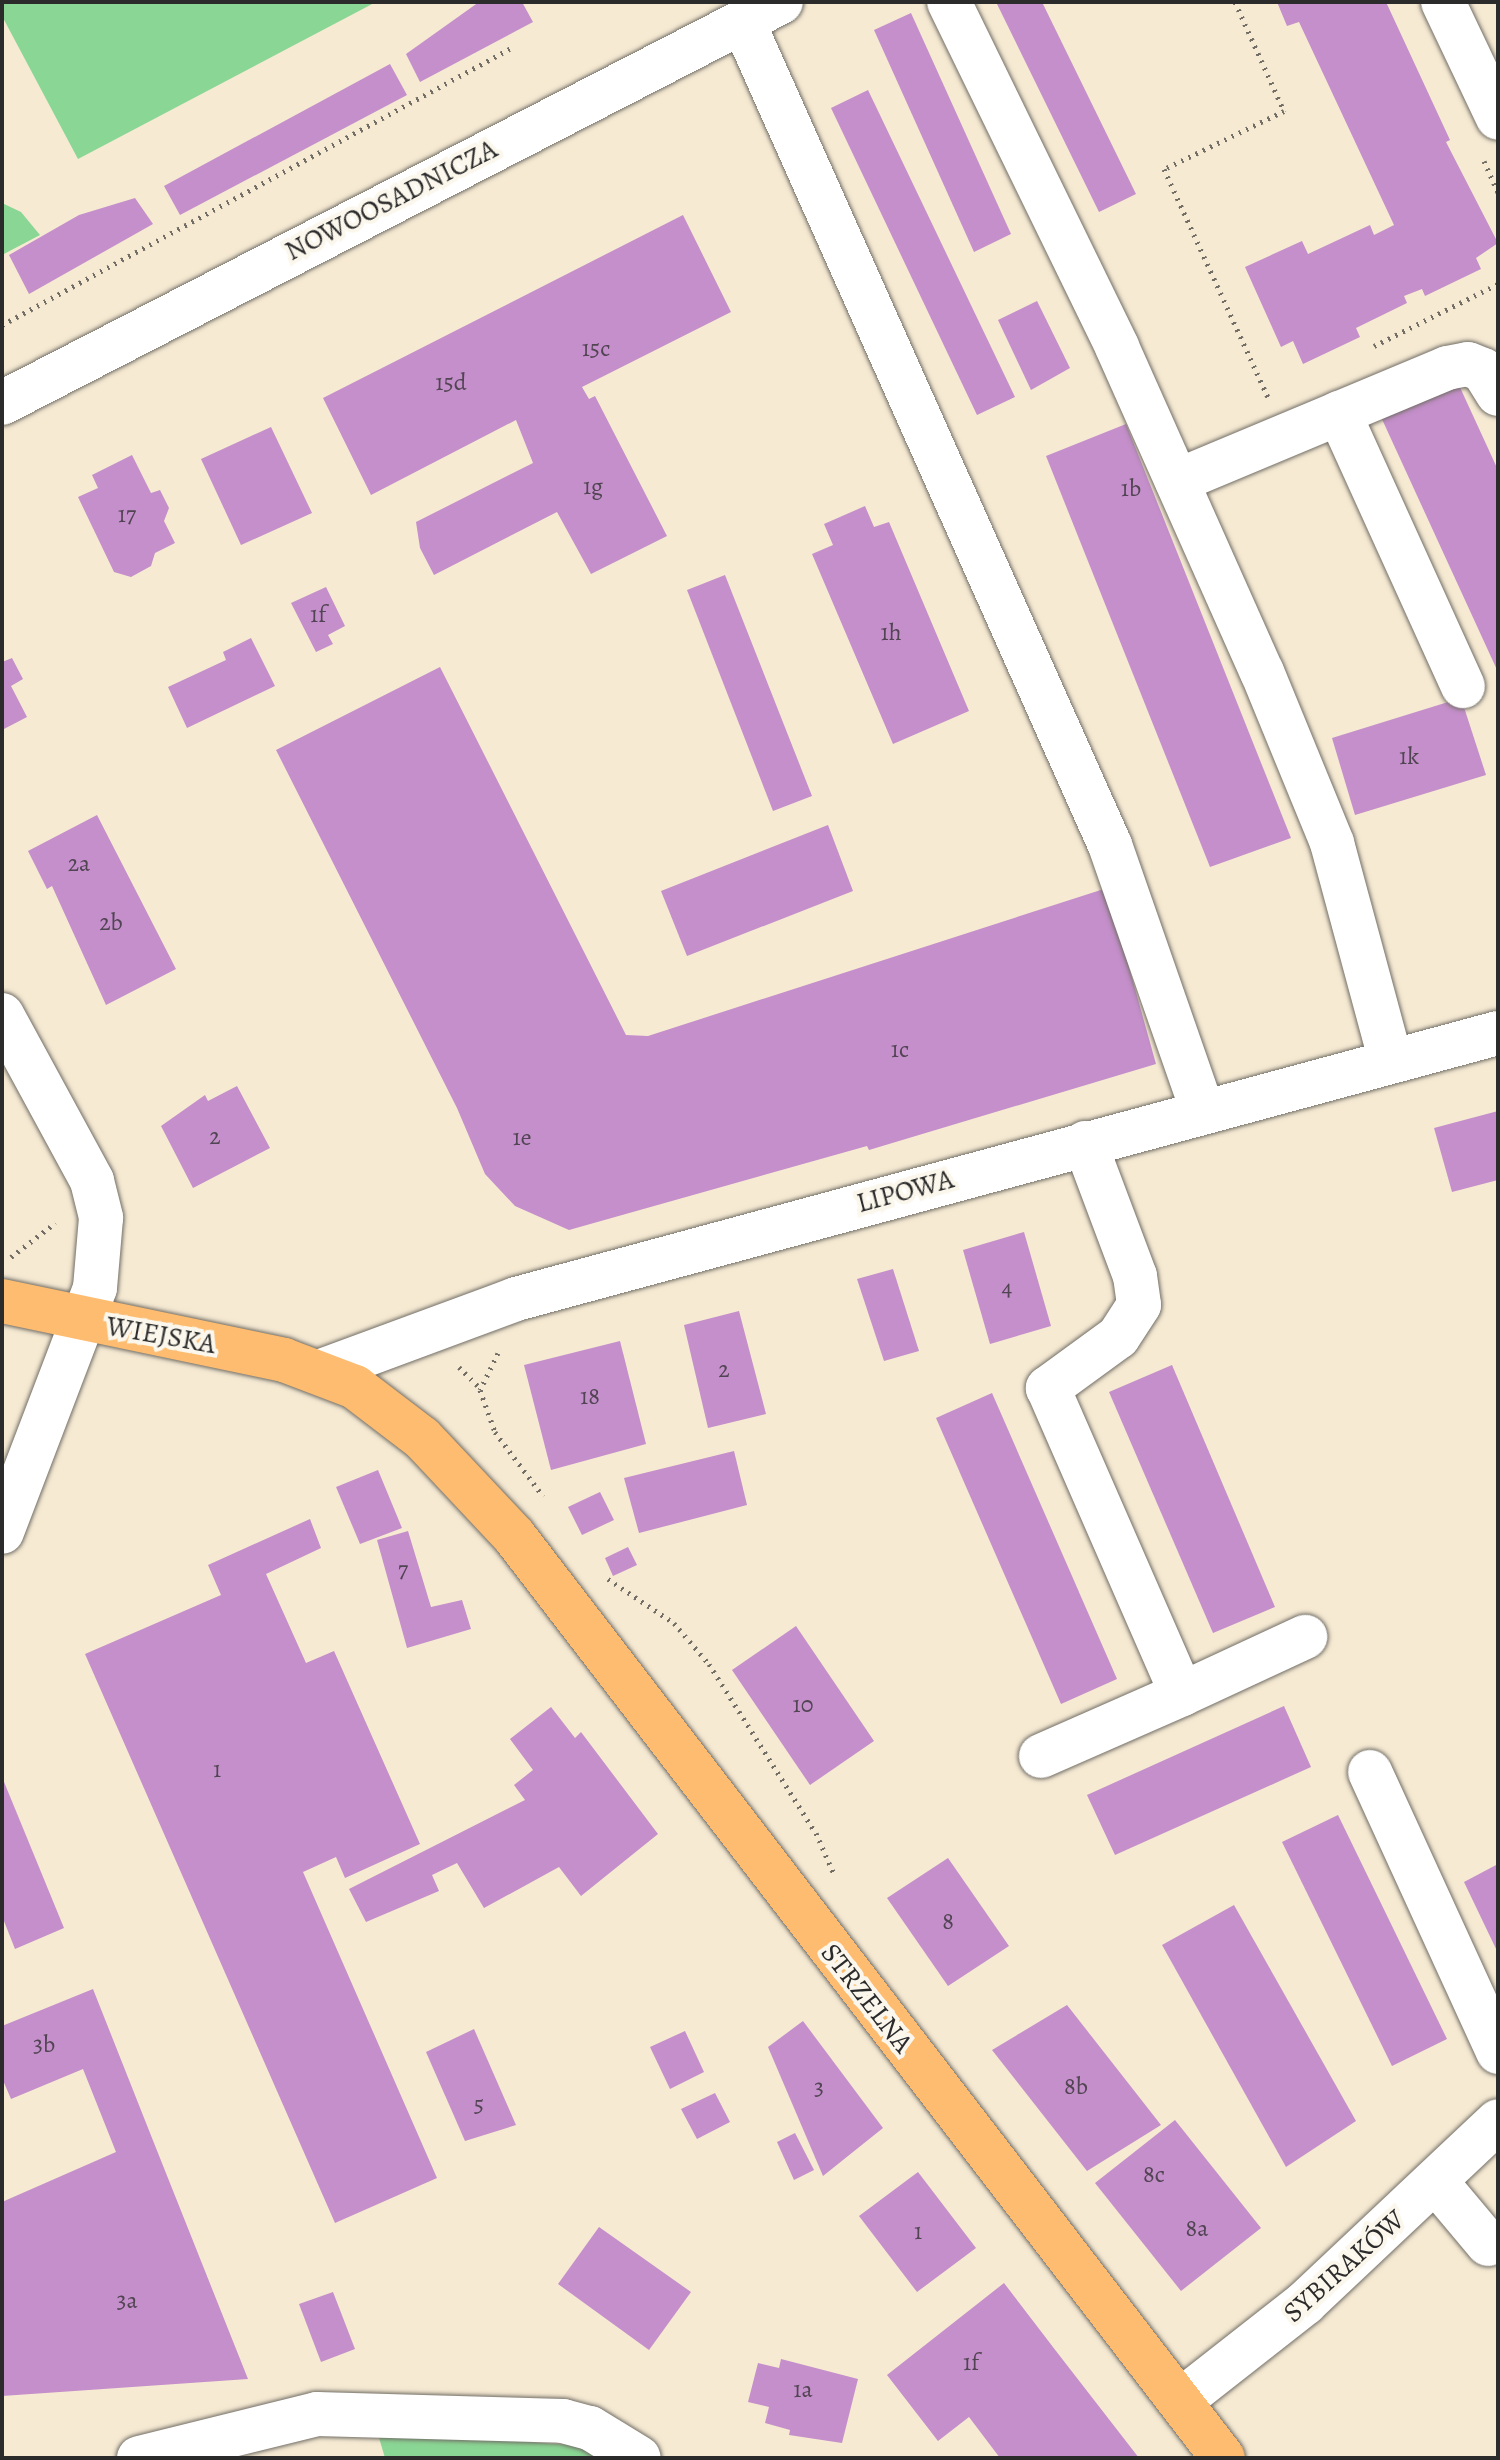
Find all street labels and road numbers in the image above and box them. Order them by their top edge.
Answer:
street label: NOWOOSADNICZA [279,132,503,268]
street label: LIPOWA [853,1162,957,1220]
street label: WIEJSKA [104,1309,218,1361]
street label: STRZELNA [814,1937,920,2059]
street label: SYBIRAKÓW [1276,2203,1412,2329]

